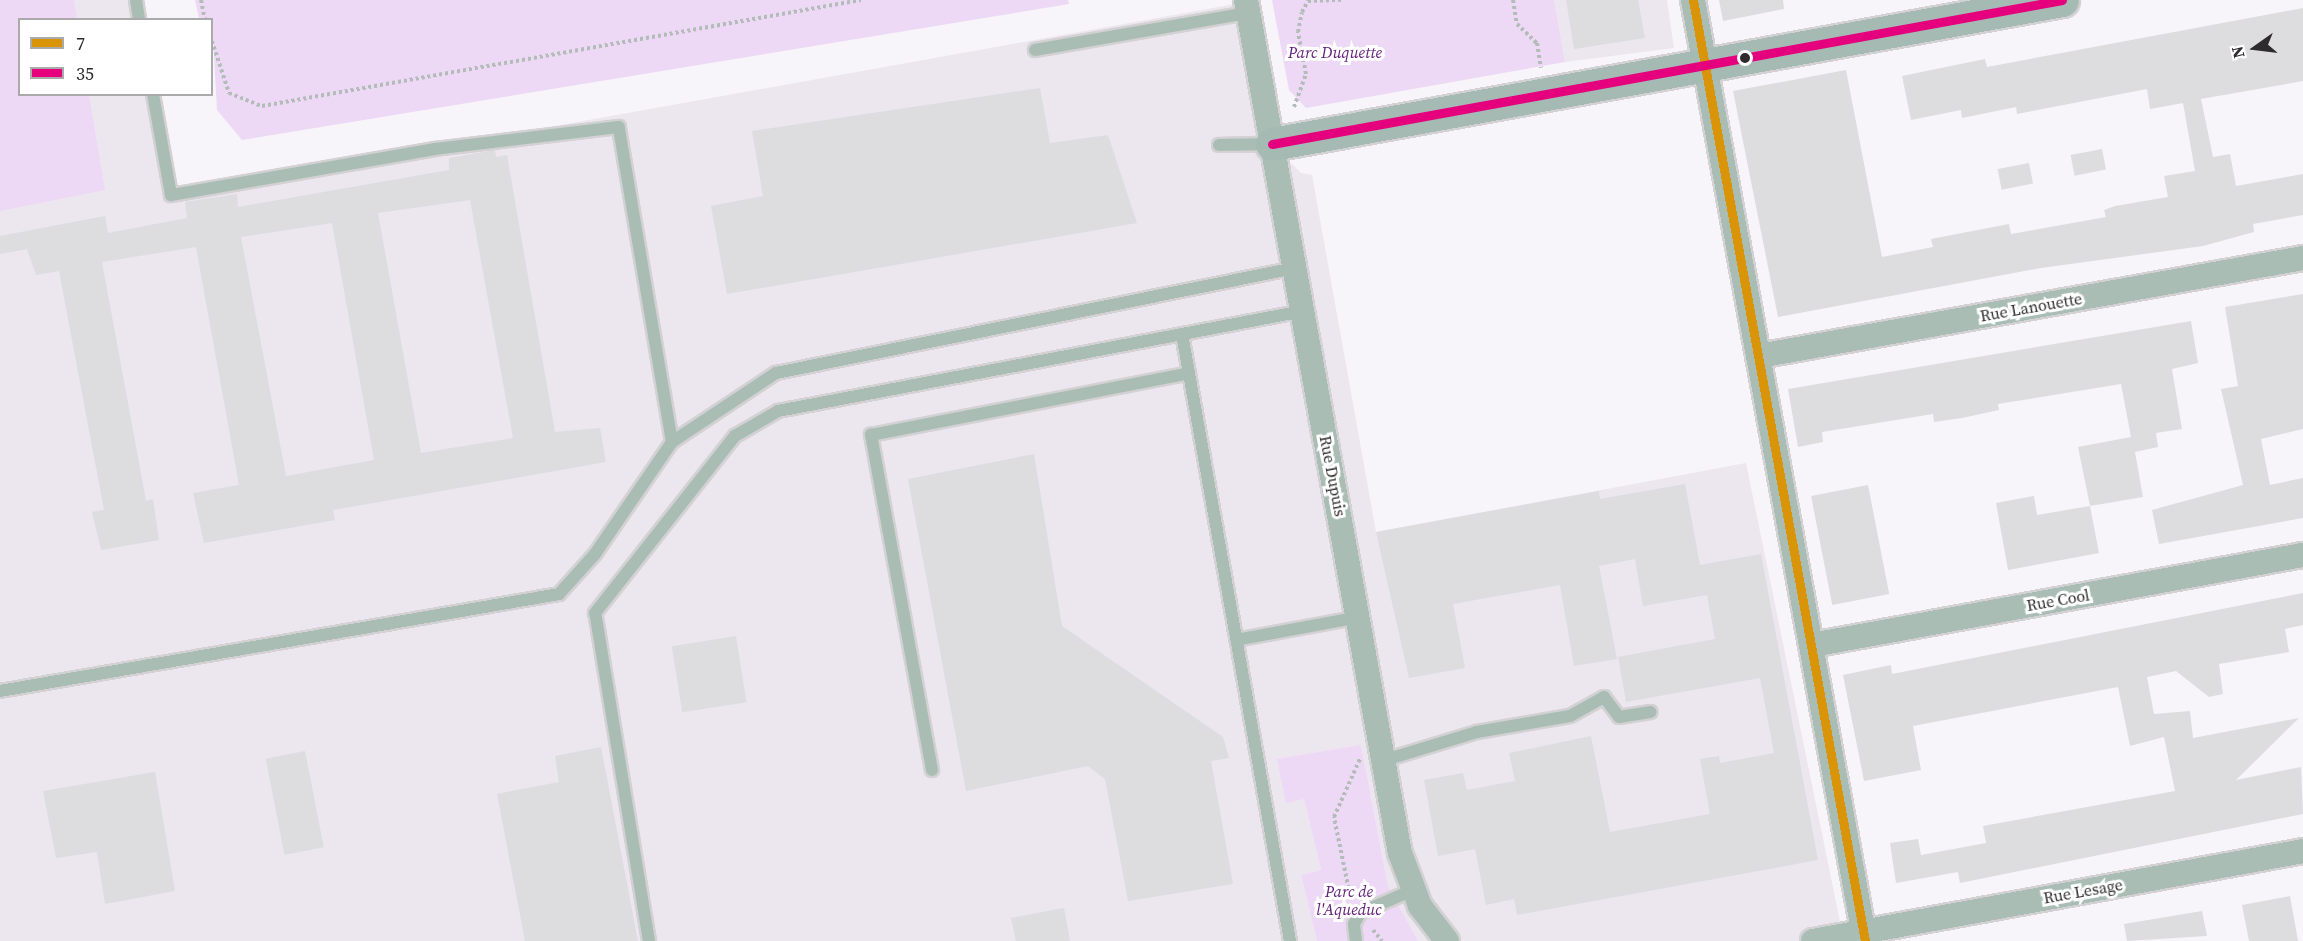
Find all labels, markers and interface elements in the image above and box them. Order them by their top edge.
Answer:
legend [18,18,213,96]
north arrow [2225,18,2285,78]
text: 7 [76,31,85,56]
park label: Parc Duquette [1288,42,1382,62]
text: N [2225,44,2250,61]
unlabelled marker [1739,52,1751,64]
text: 35 [76,61,94,86]
street label: Rue Lanouette [1978,289,2084,325]
street label: Rue Dupuis [1316,434,1350,518]
street label: Rue Cool [2025,585,2091,615]
street label: Rue Lesage [2042,875,2124,907]
park label: Parc de l'Aqueduc [1316,881,1382,919]

